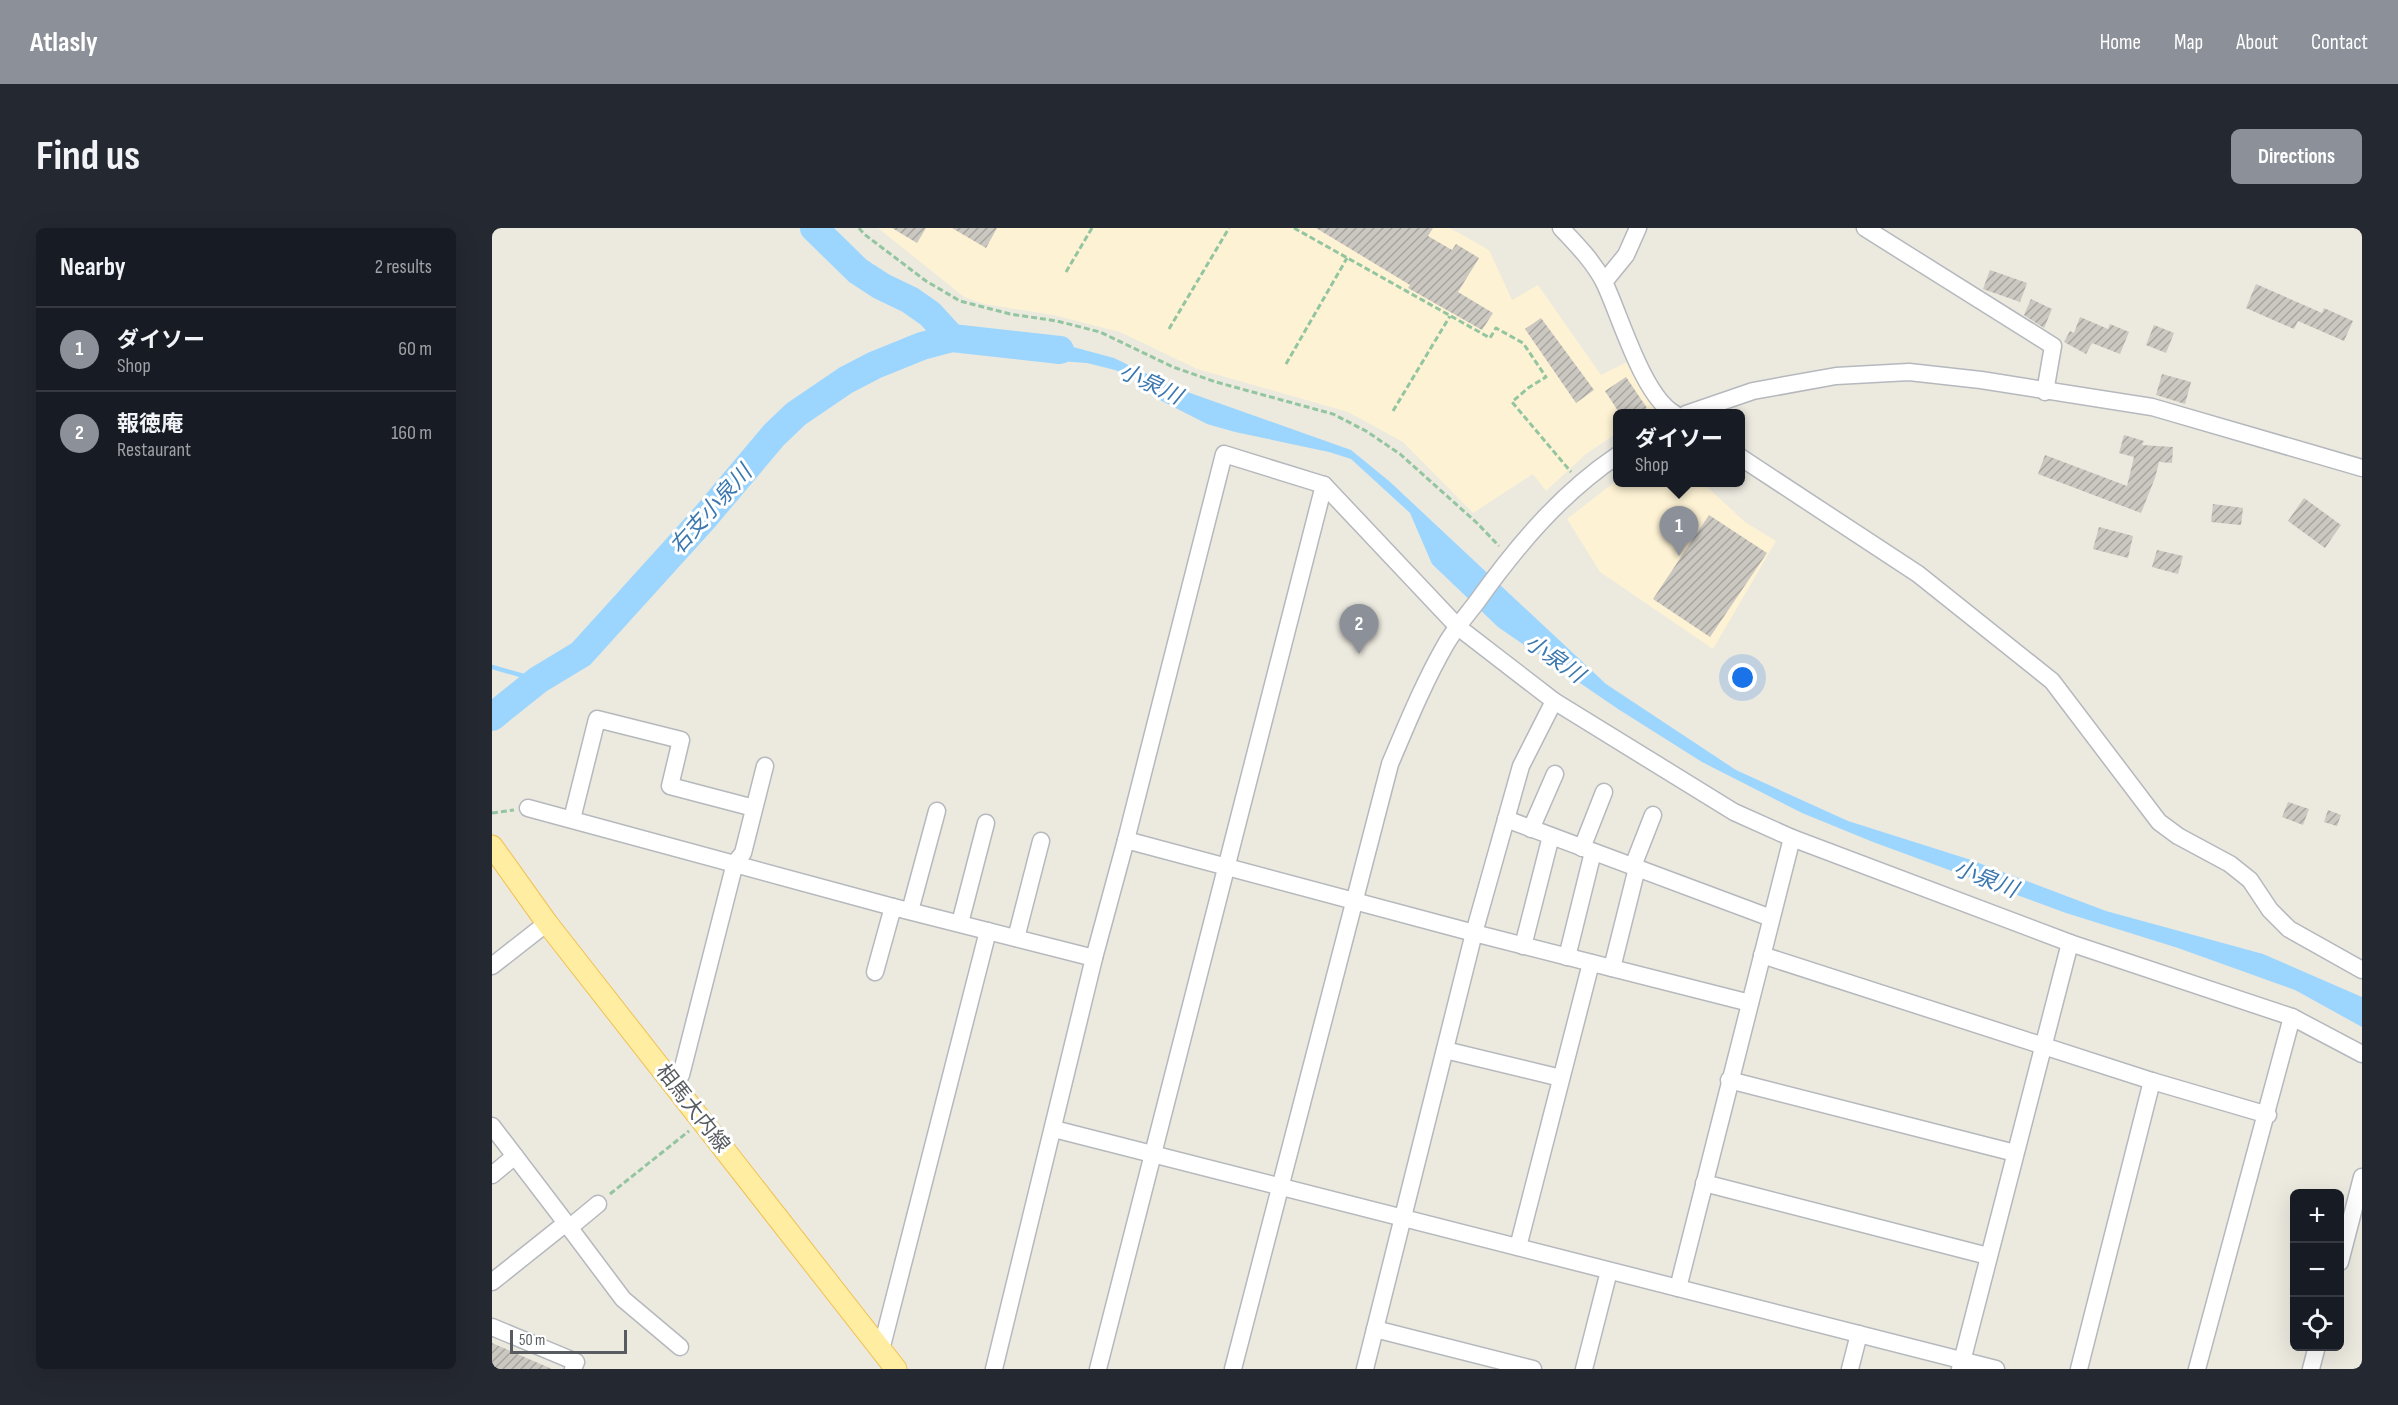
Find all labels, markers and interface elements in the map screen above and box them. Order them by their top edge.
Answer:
text: Atlasly [30,26,98,59]
text: Home [2100,30,2141,55]
text: Map [2174,30,2203,55]
text: About [2236,30,2278,55]
text: Contact [2311,30,2368,55]
button: Directions [2231,129,2362,184]
text: Find us [36,131,140,182]
text: Nearby [60,252,126,283]
text: 2 results [375,255,432,279]
text: ダイソー [117,327,205,354]
text: 1 [76,337,83,361]
text: 60 m [398,337,432,361]
text: Shop [117,354,151,378]
water label: 小泉川 [1115,358,1188,411]
popup [1613,409,1745,487]
text: 報徳庵 [117,411,183,438]
text: 2 [75,421,84,445]
text: 160 m [391,421,432,445]
text: ダイソー [1635,426,1723,453]
text: Restaurant [117,438,191,462]
text: Shop [1635,453,1669,477]
water label: 右支小泉川 [664,459,759,560]
pin: 1 [1660,506,1698,556]
pin: 2 [1340,604,1378,654]
water label: 小泉川 [1519,629,1591,690]
your location [1728,663,1757,692]
water label: 小泉川 [1950,855,2023,905]
street label: 相馬大内線 [650,1059,735,1157]
map controls [2290,1189,2344,1351]
button: + [2290,1189,2344,1243]
button: − [2290,1243,2344,1297]
button: locate [2290,1297,2344,1351]
scale bar [510,1327,627,1354]
text: 50 m [519,1331,545,1350]

